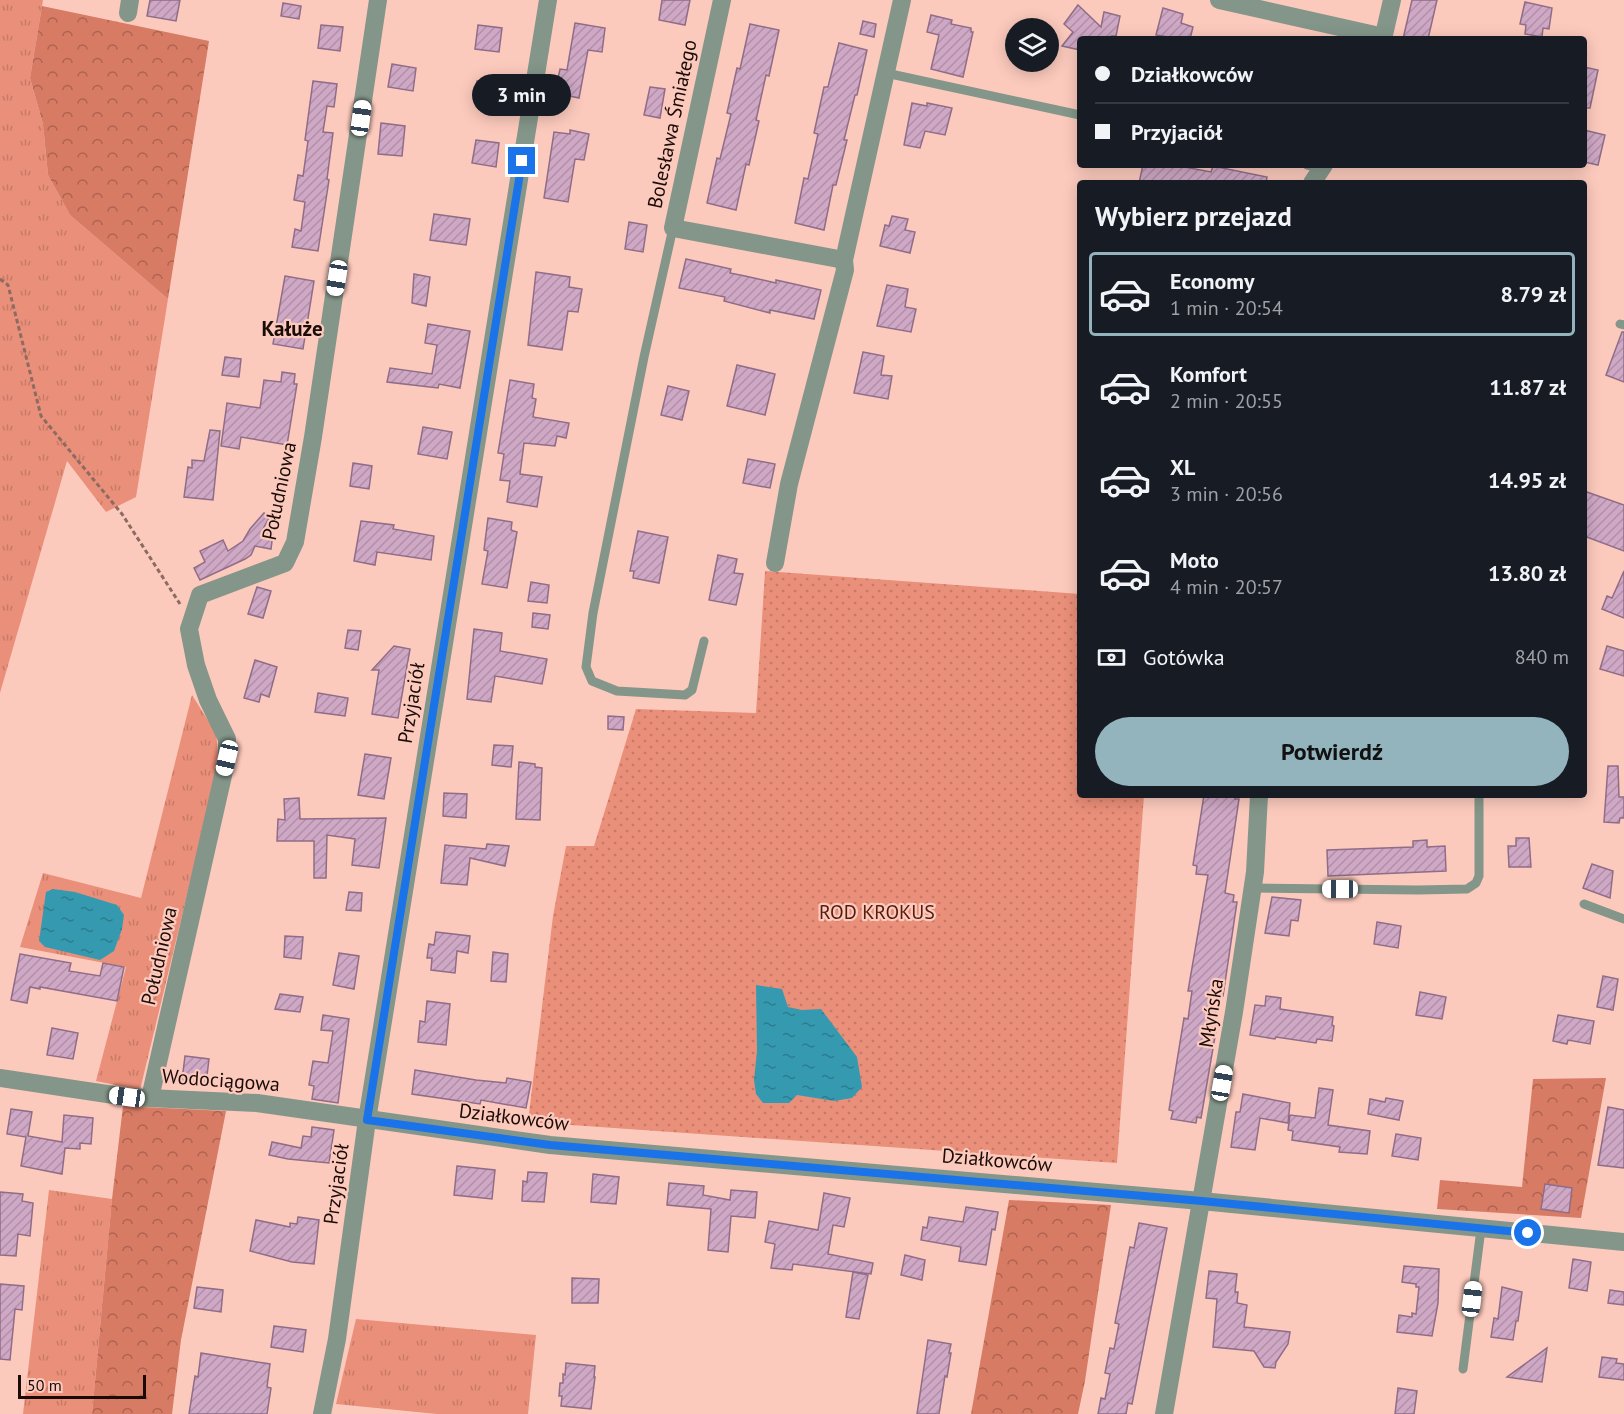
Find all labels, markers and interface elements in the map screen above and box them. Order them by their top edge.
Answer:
map controls [1005,18,1059,72]
button: layers [1005,18,1059,72]
street label: Bolesława Śmiałego [641,37,703,211]
text: Działkowców [1131,60,1253,88]
callout: 3 min [472,74,572,116]
text: 3 min [497,82,546,108]
car [350,99,372,137]
text: Przyjaciół [1131,118,1222,146]
route end [508,147,535,174]
text: Wybierz przejazd [1095,199,1292,233]
car [325,259,349,297]
icon: car [1098,267,1152,321]
text: Economy [1170,267,1254,295]
text: 8.79 zł [1501,280,1566,308]
text: 1 min · 20:54 [1170,295,1283,321]
district label: Kałuże [261,315,323,342]
icon: car [1098,360,1152,414]
text: Komfort [1170,360,1247,388]
text: 11.87 zł [1489,373,1566,401]
text: 2 min · 20:55 [1170,388,1283,414]
street label: Południowa [256,439,302,543]
icon: car [1098,453,1152,507]
text: XL [1170,453,1195,481]
text: 14.95 zł [1488,466,1566,494]
text: 3 min · 20:56 [1170,481,1283,507]
icon: car [1098,546,1152,600]
text: Moto [1170,546,1219,574]
text: 13.80 zł [1488,559,1566,587]
text: 4 min · 20:57 [1170,574,1283,600]
icon: cash [1095,641,1128,674]
text: Gotówka [1143,643,1225,671]
text: 840 m [1515,644,1569,670]
street label: Przyjaciół [392,661,430,745]
button: Potwierdź [1095,717,1569,786]
car [214,738,240,778]
car [1322,880,1358,898]
park label: ROD KROKUS [819,899,935,925]
street label: Południowa [135,904,183,1008]
street label: Młyńska [1193,976,1229,1050]
street label: Wodociągowa [161,1063,281,1097]
car [1210,1064,1234,1102]
car [108,1086,146,1108]
street label: Działkowców [457,1097,571,1137]
street label: Przyjaciół [317,1142,355,1226]
street label: Działkowców [941,1142,1054,1178]
route start [1514,1219,1541,1246]
car [1461,1280,1483,1318]
scale bar [18,1372,146,1400]
text: 50 m [27,1375,62,1395]

